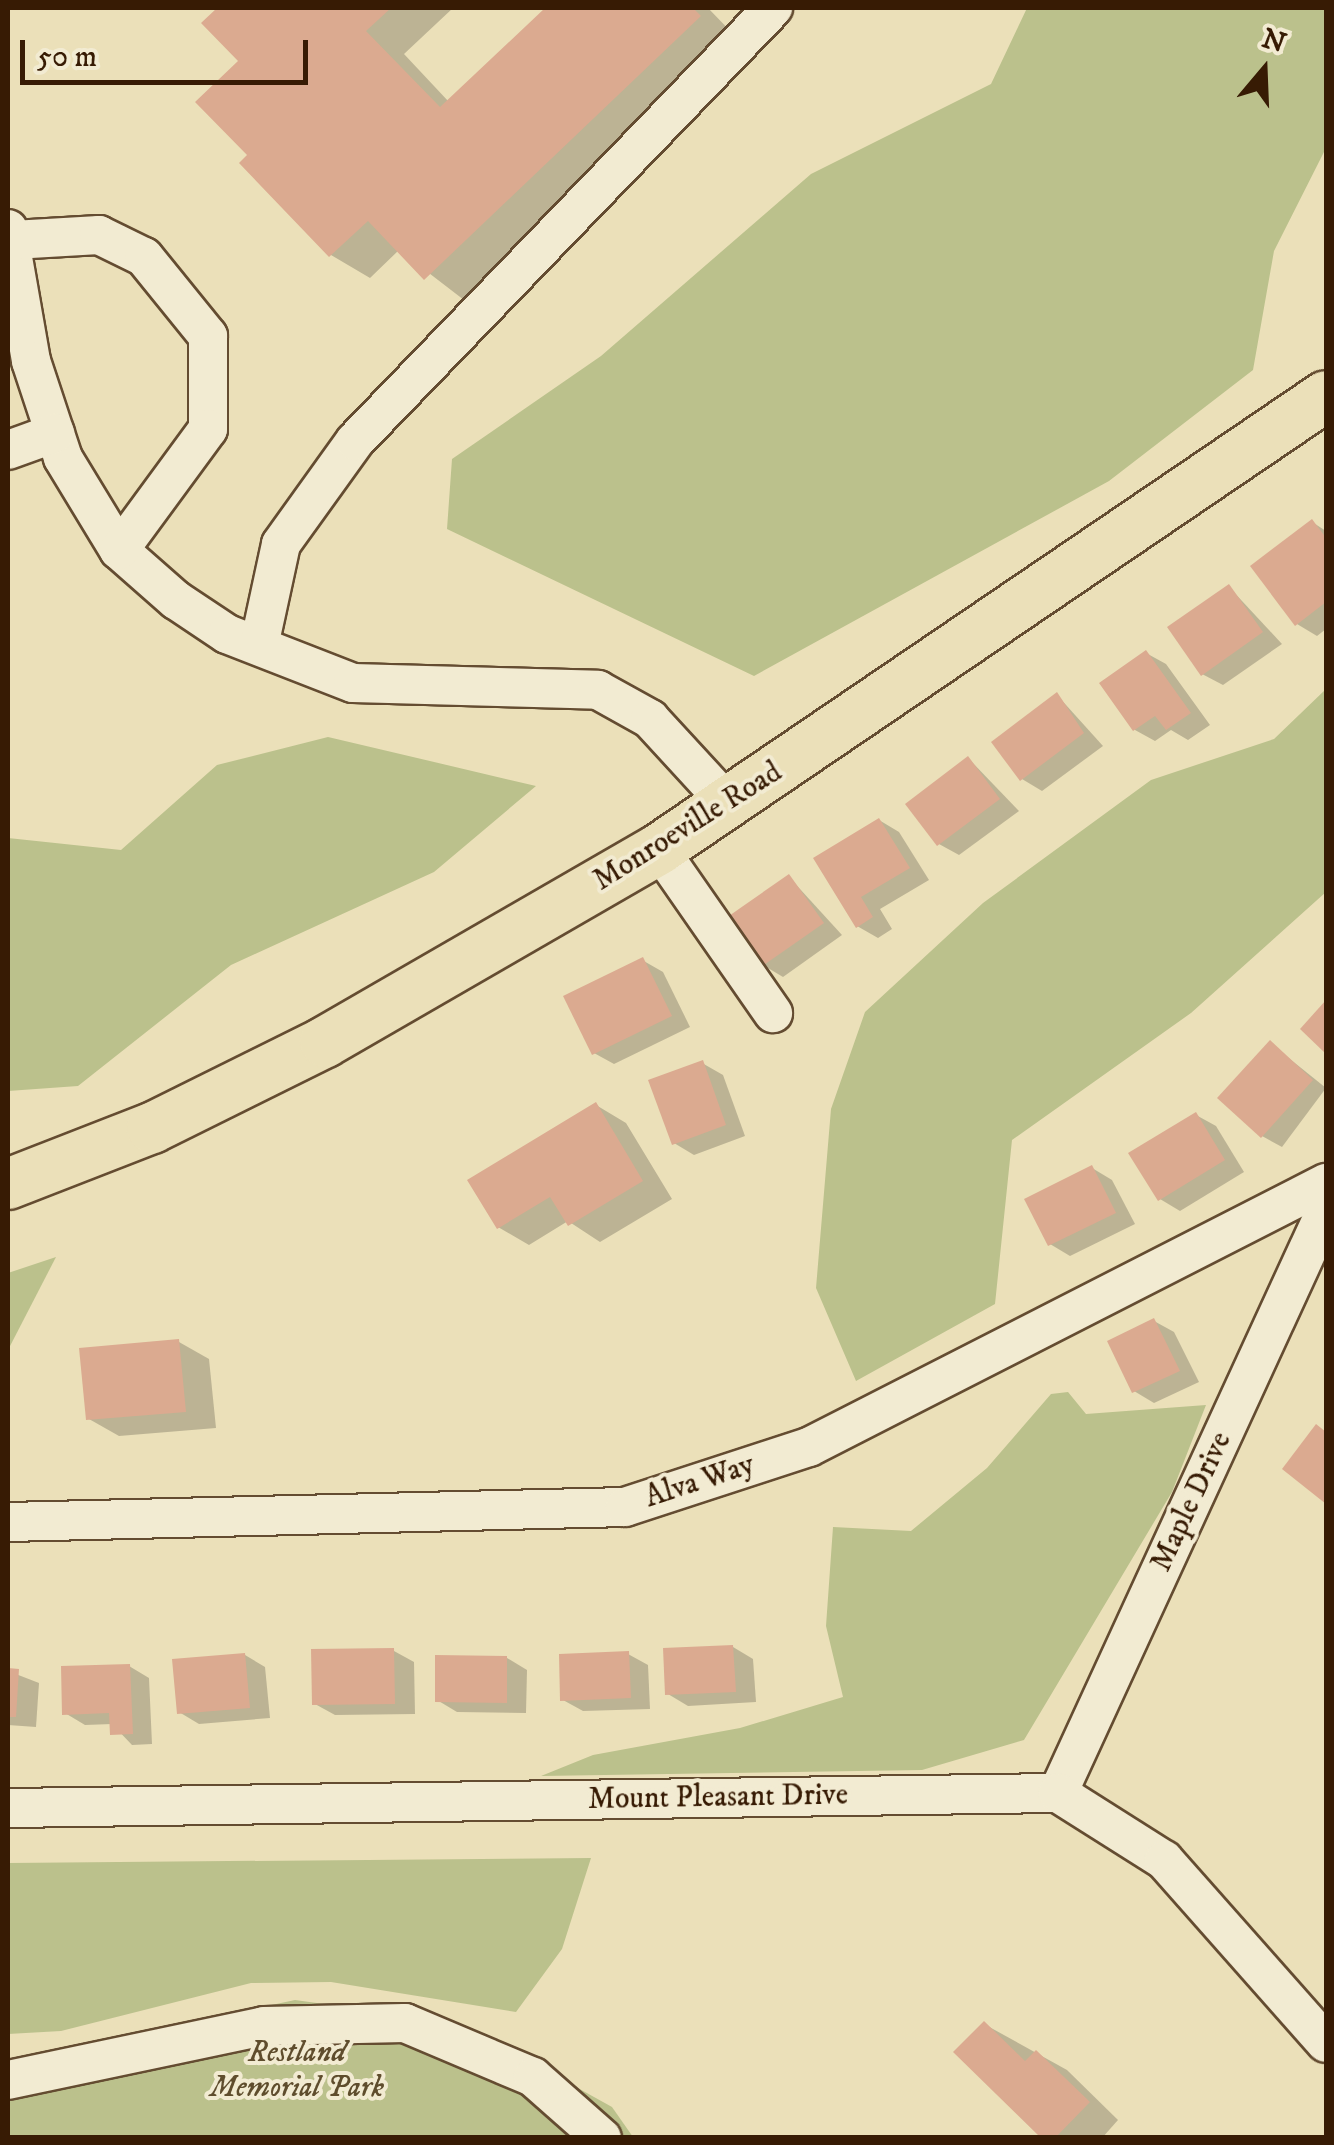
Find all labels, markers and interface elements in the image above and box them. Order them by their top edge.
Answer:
scale bar [25,20,312,82]
north arrow [1214,20,1314,120]
text: N [1257,21,1290,61]
text: 50 m [37,39,97,76]
street label: Monroeville Road [587,755,789,899]
street label: Maple Drive [1144,1427,1240,1577]
street label: Alva Way [641,1447,759,1517]
street label: Mount Pleasant Drive [588,1778,848,1818]
park label: Restland Memorial Park [210,2035,384,2106]

